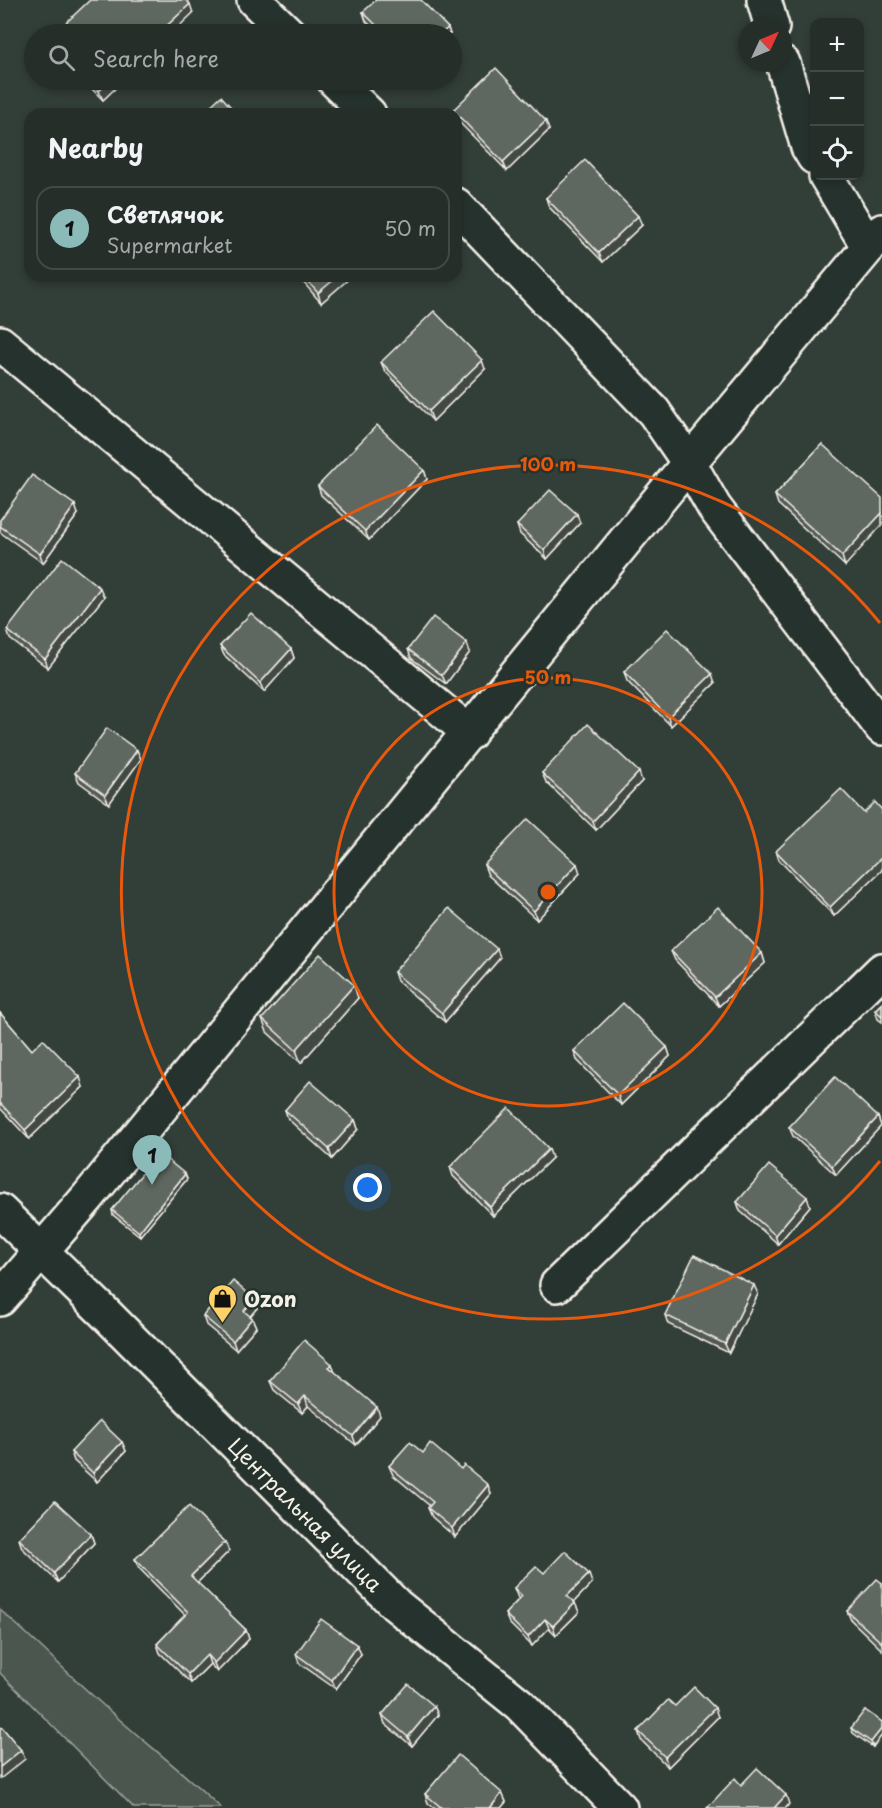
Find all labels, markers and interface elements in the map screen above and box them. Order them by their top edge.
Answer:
north arrow [738,18,792,72]
map controls [810,18,864,180]
button: + [810,18,864,72]
search box [24,24,462,90]
icon: search [45,41,78,74]
text: Search here [93,41,219,74]
button: − [810,72,864,126]
button: locate [810,126,864,180]
text: Nearby [48,128,143,167]
text: Светлячок [107,197,223,230]
text: 1 [65,213,74,243]
text: 50 m [384,213,436,243]
text: Supermarket [107,230,233,260]
text: 100 m [520,450,576,477]
text: 50 m [525,663,571,690]
centre of rings [538,882,558,902]
pin: 1 [132,1136,172,1185]
your location [353,1173,382,1202]
shop icon: Ozon [207,1282,239,1324]
place label: Ozon [244,1282,297,1314]
street label: Центральная улица [221,1429,391,1599]

